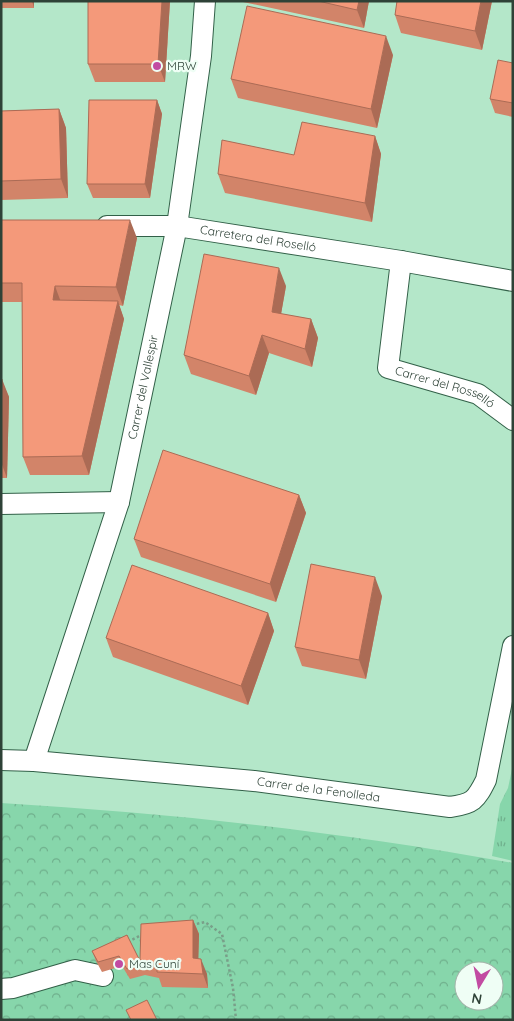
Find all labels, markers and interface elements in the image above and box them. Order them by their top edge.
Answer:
place label: MRW [167,58,197,73]
marker: MRW [151,60,163,72]
street label: Carretera del Roselló [199,222,317,255]
street label: Carrer del Vallespir [124,333,161,441]
street label: Carrer del Rosselló [393,362,498,411]
street label: Carrer de la Fenolleda [256,773,381,805]
place label: Mas Cuní [129,956,180,971]
marker: Mas Cuní [113,958,125,970]
north arrow [454,961,504,1011]
text: N [470,989,483,1009]

